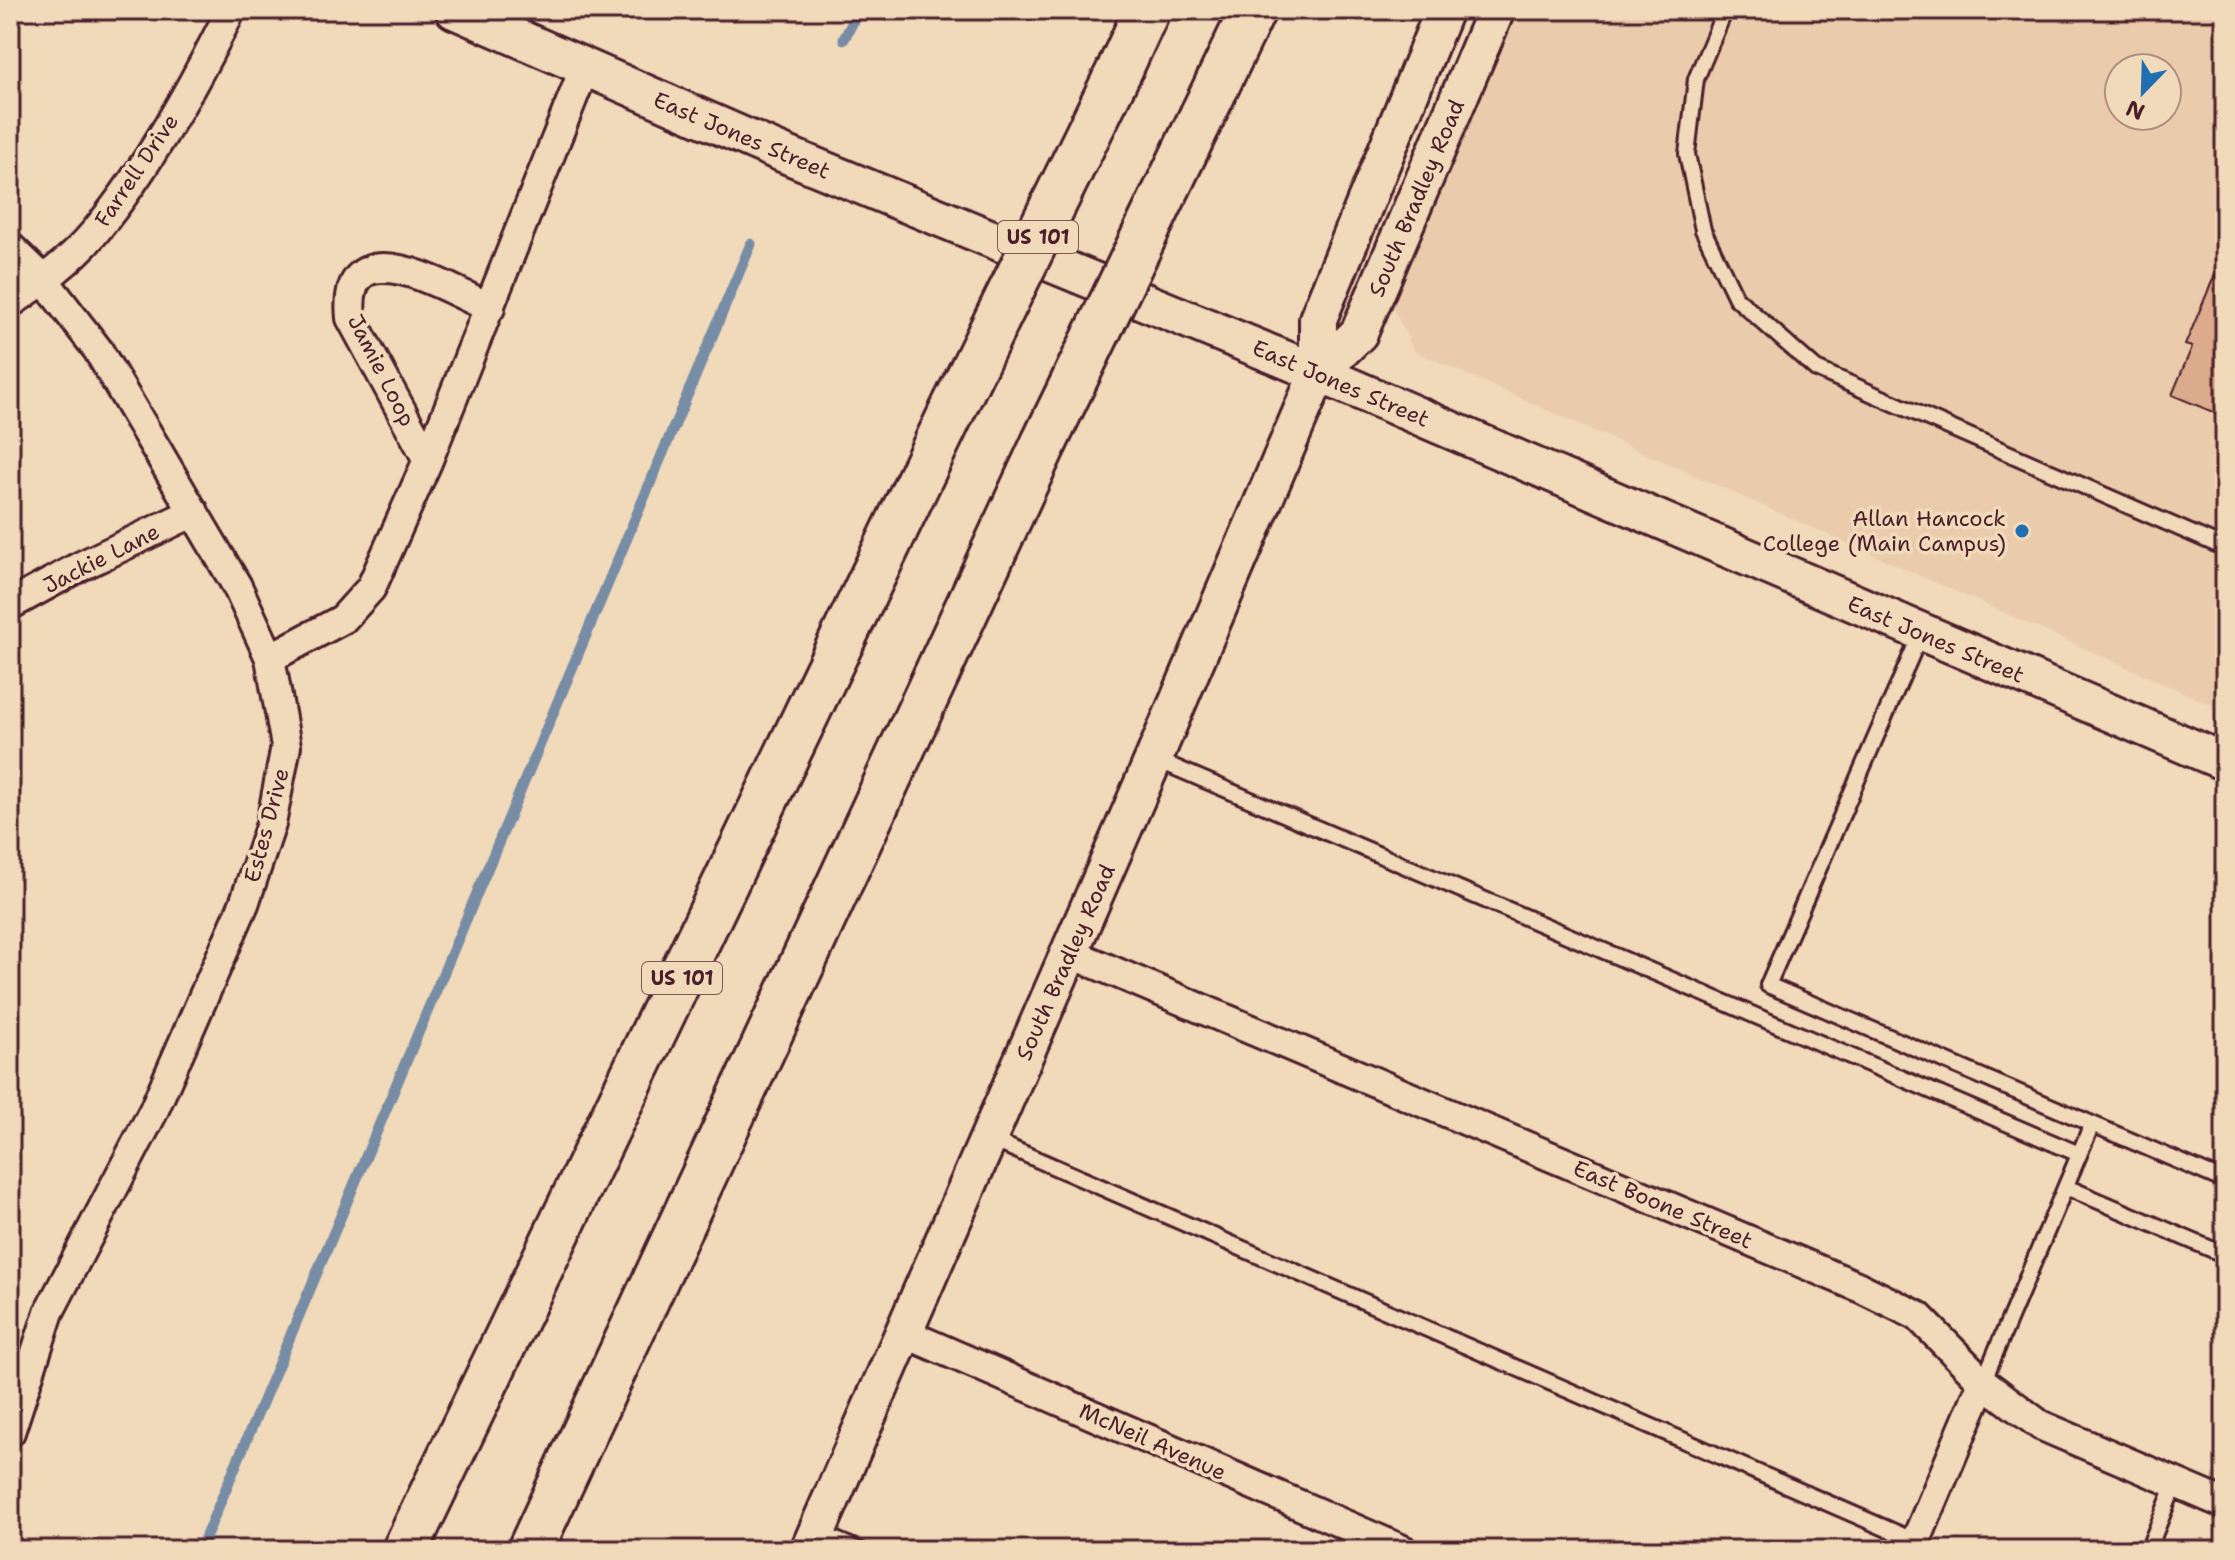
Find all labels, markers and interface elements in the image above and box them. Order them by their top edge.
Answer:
north arrow [2103,52,2183,132]
street label: East Jones Street [649,85,835,186]
text: N [2122,93,2149,127]
street label: South Bradley Road [1362,95,1471,301]
street label: Farrell Drive [88,108,185,232]
road number: US 101 [998,221,1078,253]
street label: Jamie Loop [341,309,422,431]
street label: East Jones Street [1248,333,1434,434]
place label: Allan Hancock College (Main Campus) [1763,504,2006,558]
street label: Jackie Lane [38,517,164,600]
marker: Allan Hancock College (Main Campus) [2013,522,2031,540]
street label: East Jones Street [1843,589,2029,690]
street label: Estes Drive [237,765,296,886]
street label: South Bradley Road [1009,860,1122,1065]
road number: US 101 [642,962,722,994]
street label: East Boone Street [1569,1154,1757,1255]
street label: McNeil Avenue [1075,1396,1231,1487]

